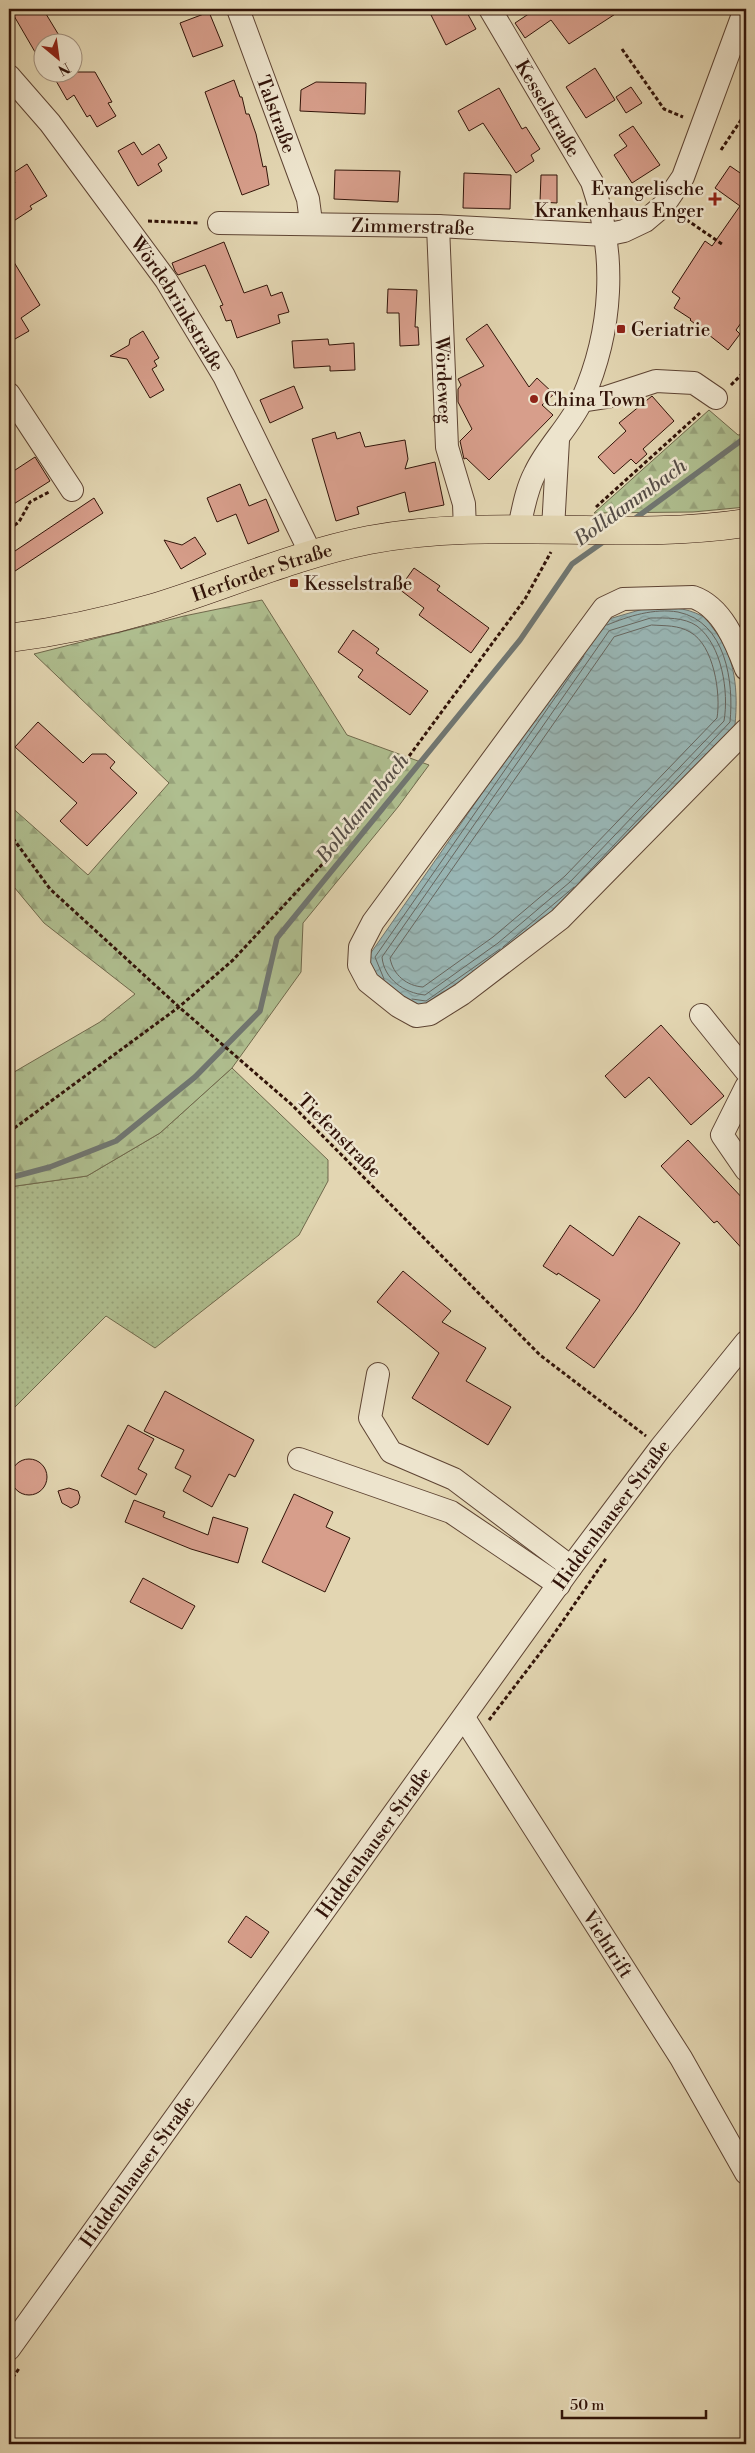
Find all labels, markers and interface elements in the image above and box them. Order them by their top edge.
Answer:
north arrow [32,32,82,82]
street label: Kesselstraße [510,56,585,161]
text: N [55,58,73,79]
street label: Talstraße [251,72,301,156]
place label: Evangelische Krankenhaus Enger [535,177,704,223]
marker: Evangelische Krankenhaus Enger [708,192,722,206]
street label: Zimmerstraße [351,214,475,241]
street label: Wördebrinkstraße [124,231,229,376]
place label: Geriatrie [631,318,710,342]
marker: Geriatrie [615,323,627,335]
street label: Wördeweg [429,335,457,424]
place label: China Town [544,388,646,412]
marker: China Town [528,393,540,405]
water label: Bolldammbach [569,453,693,553]
street label: Herforder Straße [189,538,335,607]
place label: Kesselstraße [304,572,412,596]
marker: Kesselstraße [288,577,300,589]
water label: Bolldammbach [311,749,415,869]
street label: Tiefenstraße [292,1088,387,1183]
street label: Hiddenhauser Straße [548,1435,675,1595]
street label: Hiddenhauser Straße [311,1762,437,1924]
street label: Viehtrift [576,1905,638,1983]
street label: Hiddenhauser Straße [75,2091,200,2252]
scale bar [562,2388,706,2420]
text: 50 m [570,2396,604,2415]

